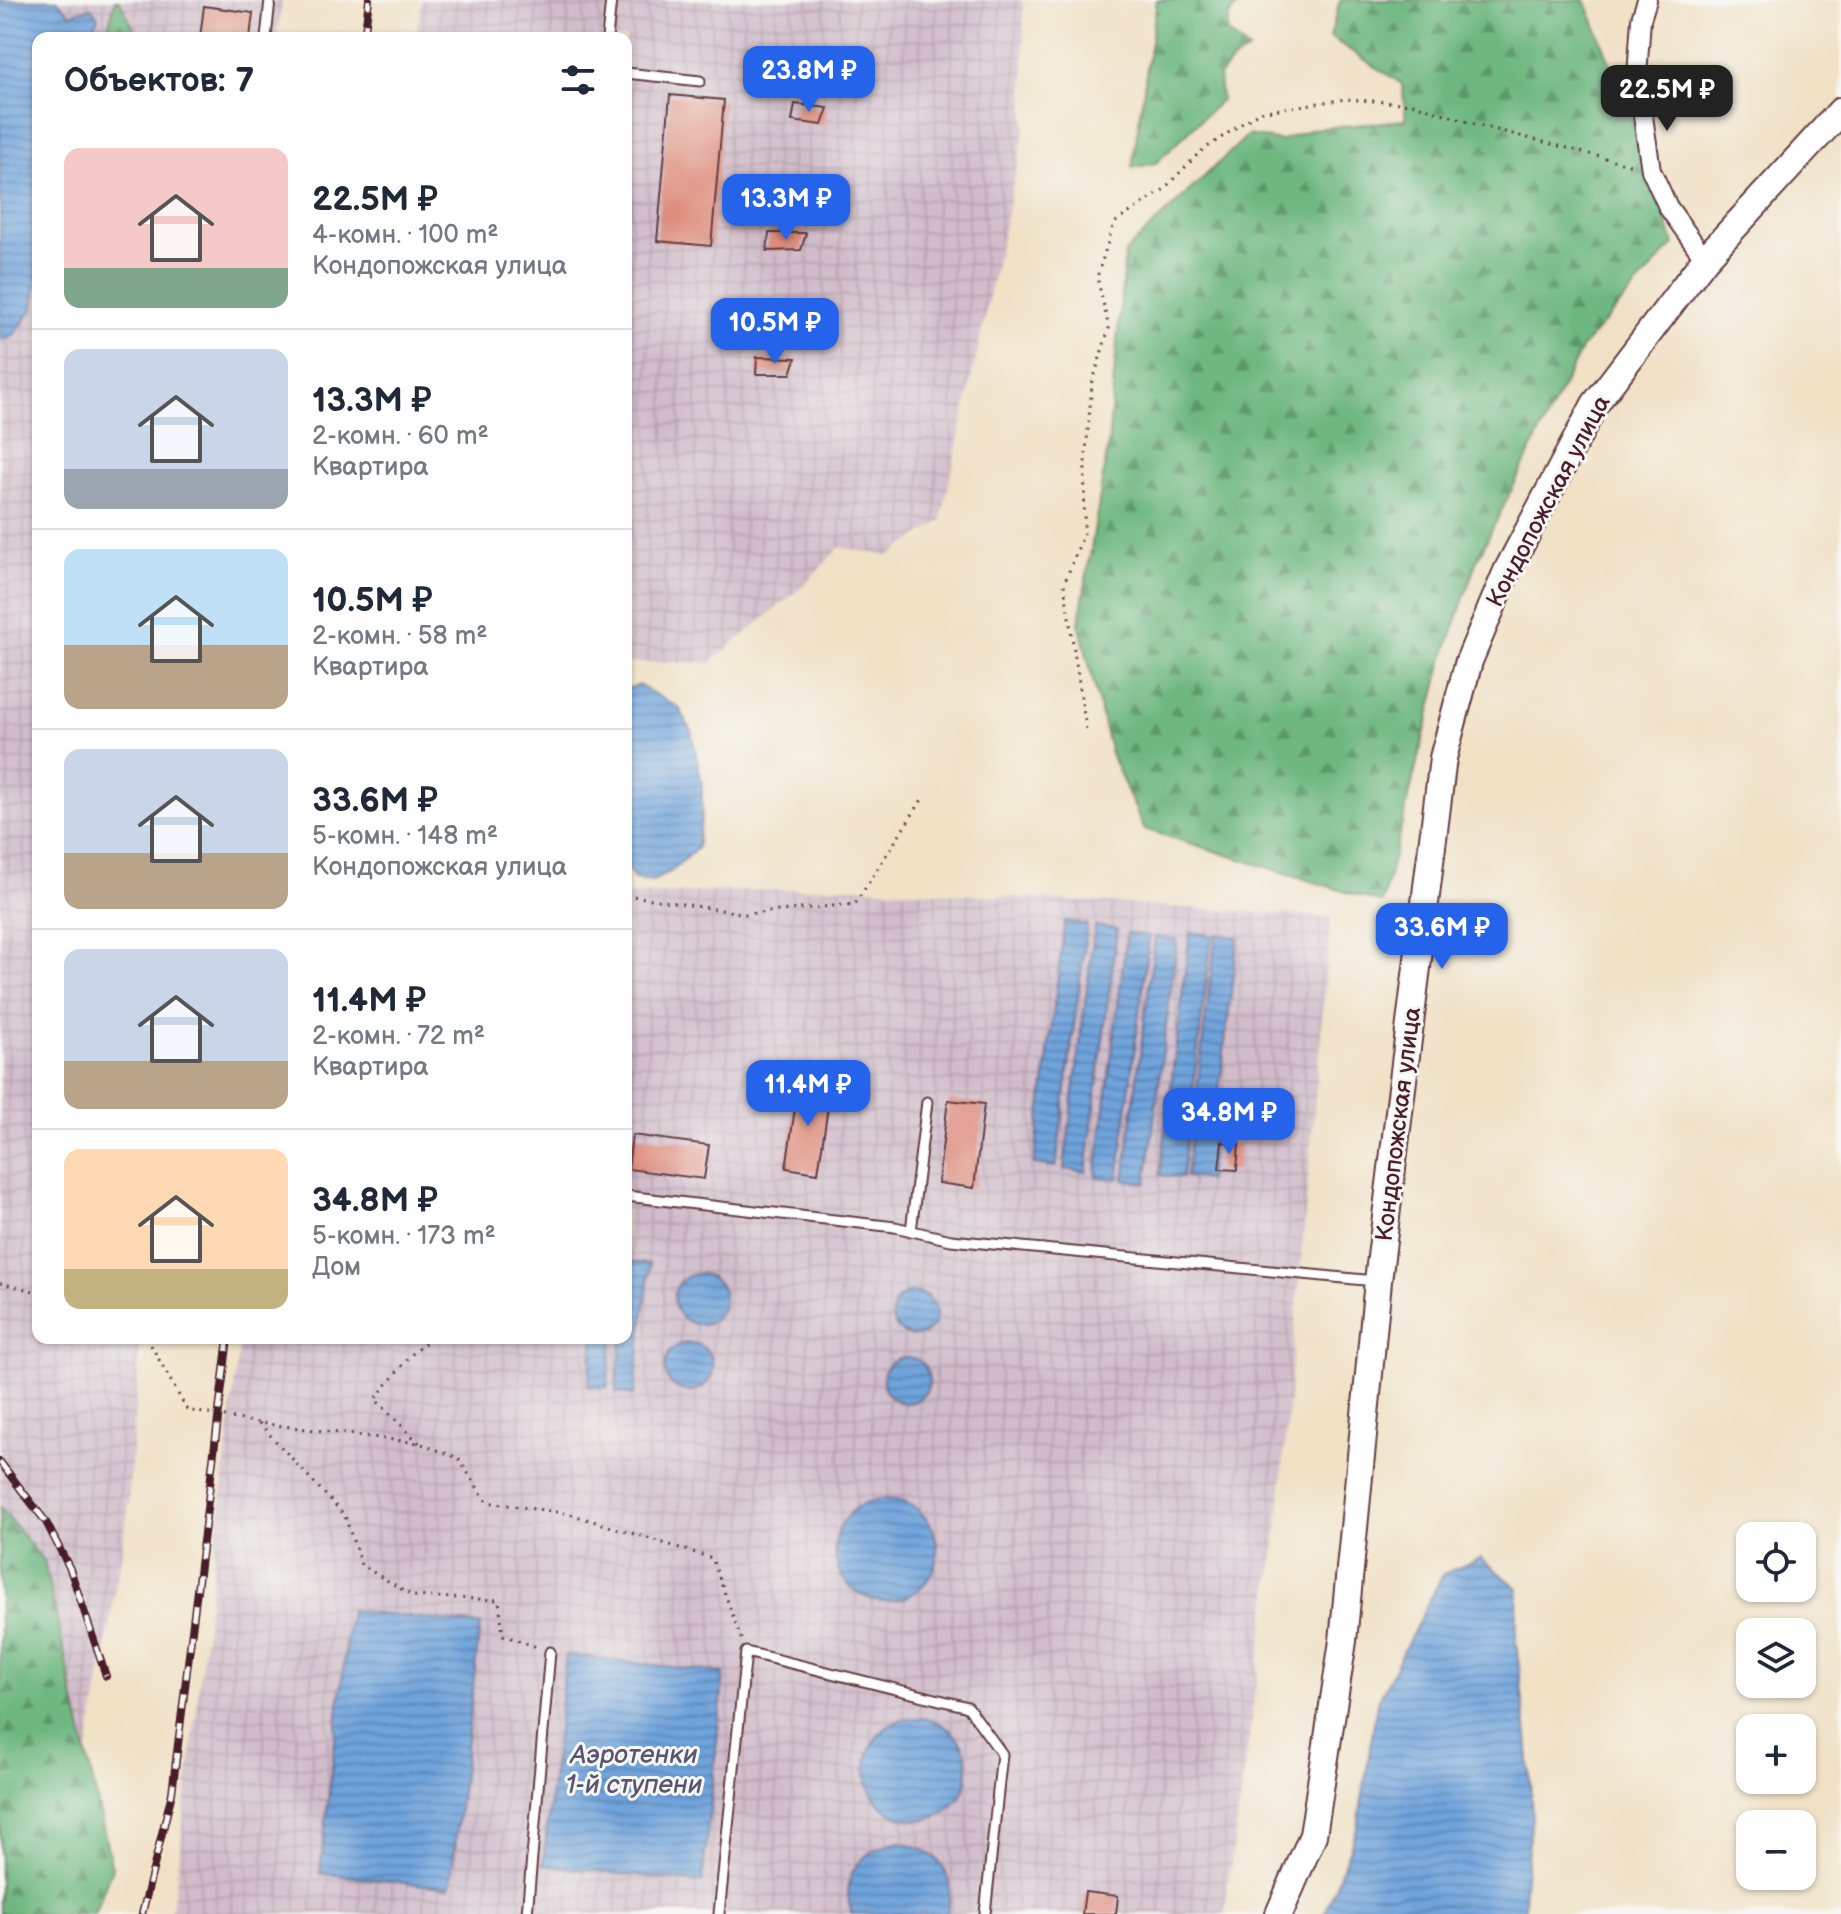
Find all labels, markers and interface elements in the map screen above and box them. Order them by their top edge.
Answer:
pin: 23.8M ₽ [735,46,883,114]
text: 23.8M ₽ [761,56,857,87]
icon: filters [556,58,600,102]
text: Объектов: 7 [64,60,254,101]
pin: 22.5M ₽ [1593,65,1741,133]
text: 22.5M ₽ [1619,75,1715,106]
pin: 13.3M ₽ [712,174,860,242]
text: 22.5M ₽ [312,179,438,220]
icon: home [128,180,224,276]
text: 13.3M ₽ [740,184,832,215]
text: 4-комн. · 100 m² [312,220,499,251]
text: Кондопожская улица [312,251,567,282]
pin: 10.5M ₽ [701,298,849,366]
text: 10.5M ₽ [729,308,821,339]
text: 13.3M ₽ [312,380,432,421]
icon: home [128,381,224,477]
street label: Кондопожская улица [1480,390,1617,612]
text: 2-комн. · 60 m² [312,421,489,452]
text: Квартира [312,452,429,483]
text: 10.5M ₽ [312,580,433,621]
icon: home [128,581,224,677]
text: 2-комн. · 58 m² [312,621,488,652]
text: Квартира [312,652,429,683]
text: 33.6M ₽ [312,780,438,821]
icon: home [128,781,224,877]
text: 5-комн. · 148 m² [312,821,498,852]
text: Кондопожская улица [312,852,567,883]
pin: 33.6M ₽ [1368,903,1516,971]
text: 33.6M ₽ [1394,913,1490,944]
text: 11.4M ₽ [312,980,426,1021]
icon: home [128,981,224,1077]
street label: Кондопожская улица [1370,1005,1427,1243]
text: 2-комн. · 72 m² [312,1021,485,1052]
text: Квартира [312,1052,429,1083]
pin: 11.4M ₽ [734,1060,882,1128]
text: 11.4M ₽ [764,1070,852,1101]
pin: 34.8M ₽ [1155,1088,1303,1156]
text: 34.8M ₽ [1181,1098,1277,1129]
text: 34.8M ₽ [312,1180,438,1221]
icon: home [128,1181,224,1277]
text: 5-комн. · 173 m² [312,1221,496,1252]
text: Дом [312,1252,361,1283]
map controls [1736,1522,1816,1890]
button: locate [1736,1522,1816,1602]
button: layers [1736,1618,1816,1698]
button: + [1736,1714,1816,1794]
water label: Аэротенки 1-й ступени [566,1740,703,1801]
button: − [1736,1810,1816,1890]

